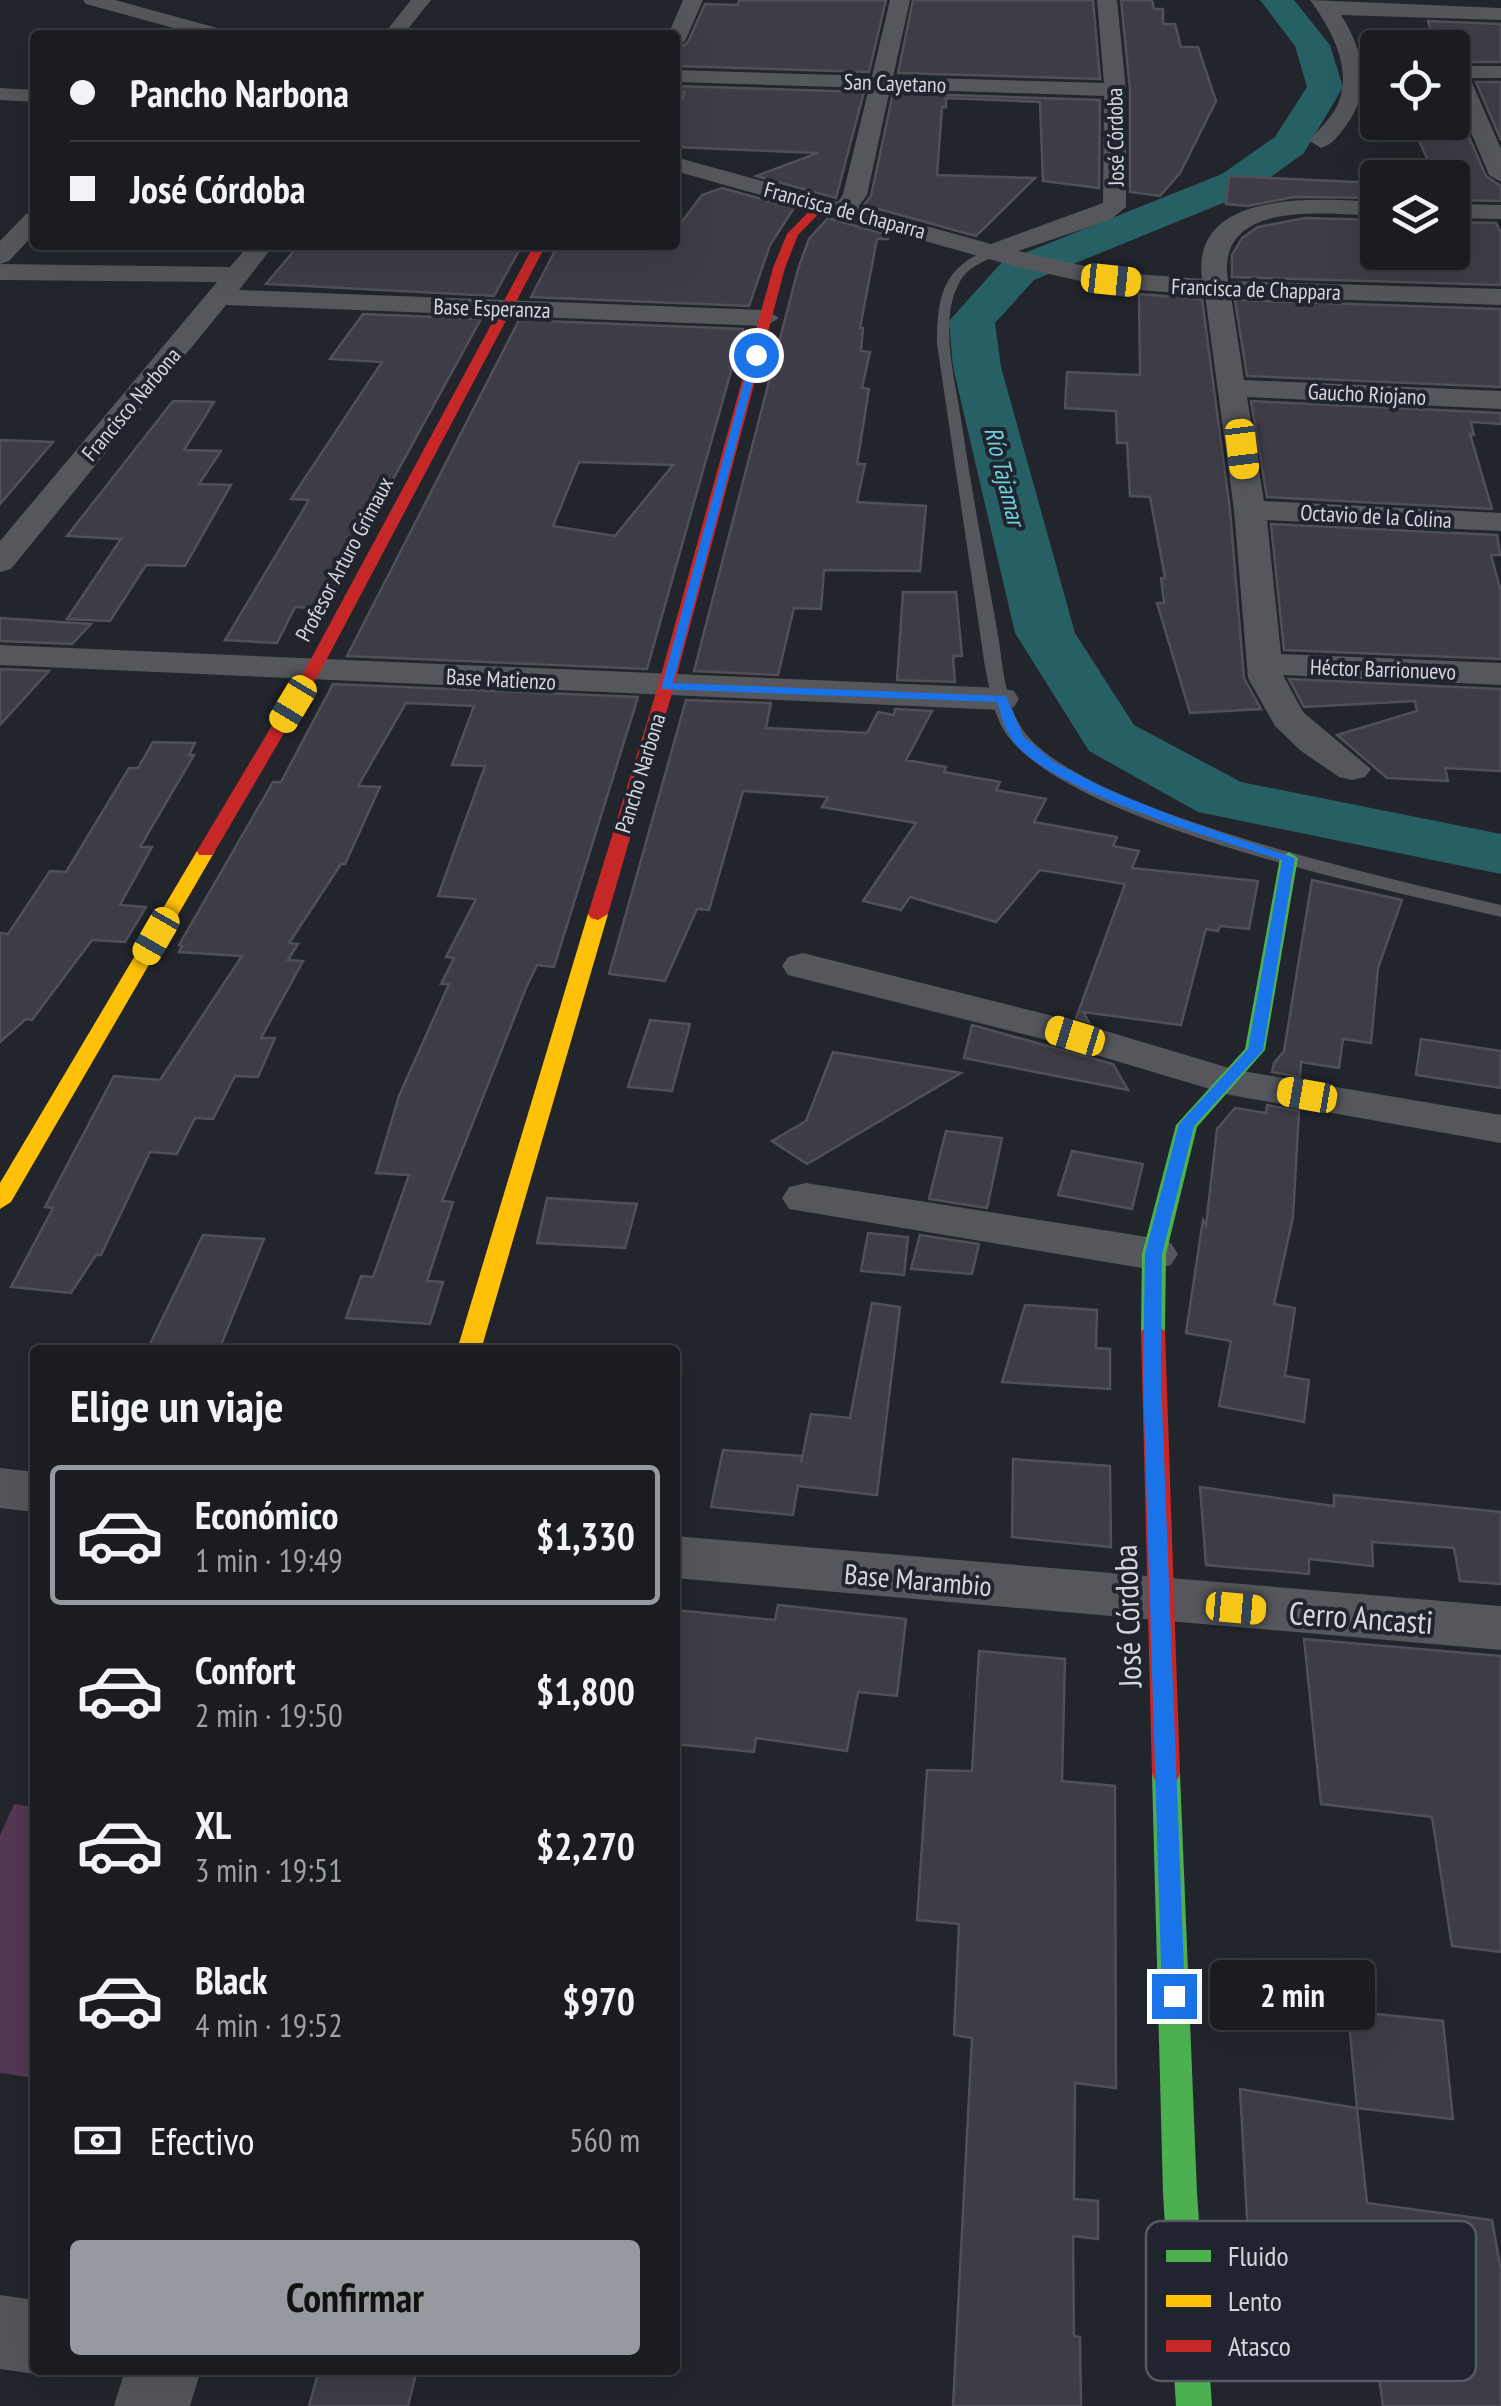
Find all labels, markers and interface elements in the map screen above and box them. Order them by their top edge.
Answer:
map controls [1360,30,1470,270]
button: locate [1360,30,1470,140]
street label: San Cayetano [843,67,947,99]
text: Pancho Narbona [130,68,349,117]
street label: José Córdoba [1100,88,1130,187]
button: layers [1360,160,1470,270]
text: José Córdoba [130,164,305,213]
street label: Francisca de Chaparra [761,175,929,245]
car [1080,262,1142,298]
street label: Francisca de Chappara [1171,272,1341,306]
street label: Base Esperanza [433,292,551,324]
route start [734,333,779,378]
street label: Francisco Narbona [75,342,187,466]
street label: Gaucho Riojano [1307,377,1427,411]
car [1223,417,1261,481]
water label: Río Tajamar [977,423,1033,532]
street label: Profesor Arturo Grimaux [289,472,399,646]
street label: Octavio de la Colina [1300,498,1452,534]
street label: Héctor Barrionuevo [1310,652,1456,686]
street label: Base Matienzo [445,662,557,696]
car [265,671,321,737]
street label: Pancho Narbona [609,710,671,836]
car [128,903,184,969]
car [1042,1013,1108,1059]
car [1275,1075,1339,1115]
text: Elige un viaje [70,1376,284,1434]
icon: car [75,1490,165,1580]
text: Económico [195,1490,339,1539]
text: $1,330 [536,1511,635,1560]
text: 1 min · 19:49 [195,1539,343,1581]
street label: José Córdoba [1104,1544,1151,1689]
street label: Base Marambio [843,1555,993,1604]
car [1205,1590,1267,1626]
street label: Cerro Ancasti [1288,1591,1434,1643]
icon: car [75,1645,165,1735]
text: Confort [195,1645,295,1694]
text: $1,800 [536,1666,635,1715]
text: 2 min · 19:50 [195,1694,343,1736]
icon: car [75,1800,165,1890]
text: XL [195,1800,231,1849]
text: $2,270 [536,1821,635,1870]
text: 3 min · 19:51 [195,1849,343,1891]
icon: car [75,1955,165,2045]
text: Black [195,1955,268,2004]
callout: 2 min [1209,1961,1374,2031]
route end [1152,1974,1197,2019]
text: 2 min [1260,1974,1325,2016]
text: $970 [562,1976,635,2025]
text: 4 min · 19:52 [195,2004,343,2046]
icon: cash [70,2113,125,2168]
text: Efectivo [150,2116,255,2165]
text: 560 m [569,2119,640,2161]
legend [1146,2221,1476,2381]
text: Fluido [1228,2237,1289,2274]
button: Confirmar [70,2240,640,2355]
text: Lento [1228,2282,1282,2319]
text: Atasco [1228,2327,1291,2364]

